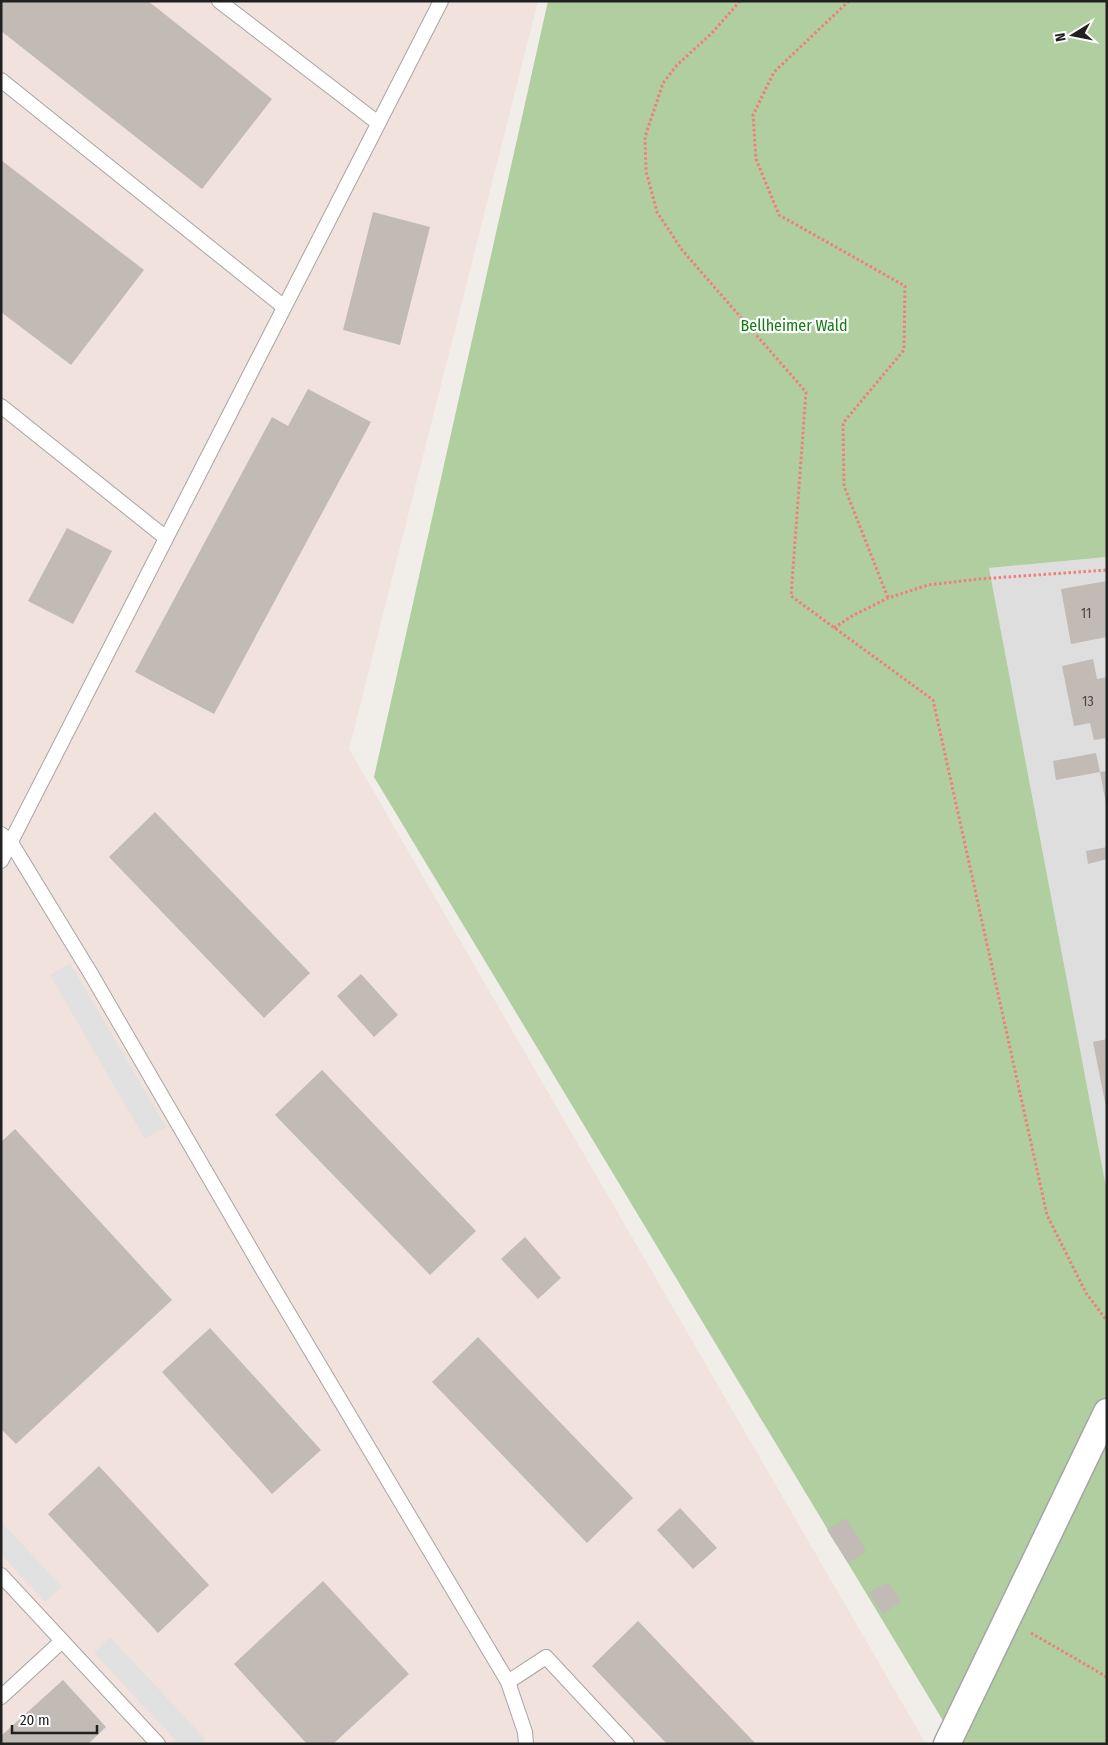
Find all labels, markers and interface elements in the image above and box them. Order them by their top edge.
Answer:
north arrow [1048,10,1098,60]
text: N [1052,32,1070,43]
park label: Bellheimer Wald [741,316,847,335]
house number: 11 [1081,605,1091,622]
house number: 13 [1082,693,1094,710]
scale bar [12,1702,98,1734]
text: 20 m [20,1711,50,1729]

